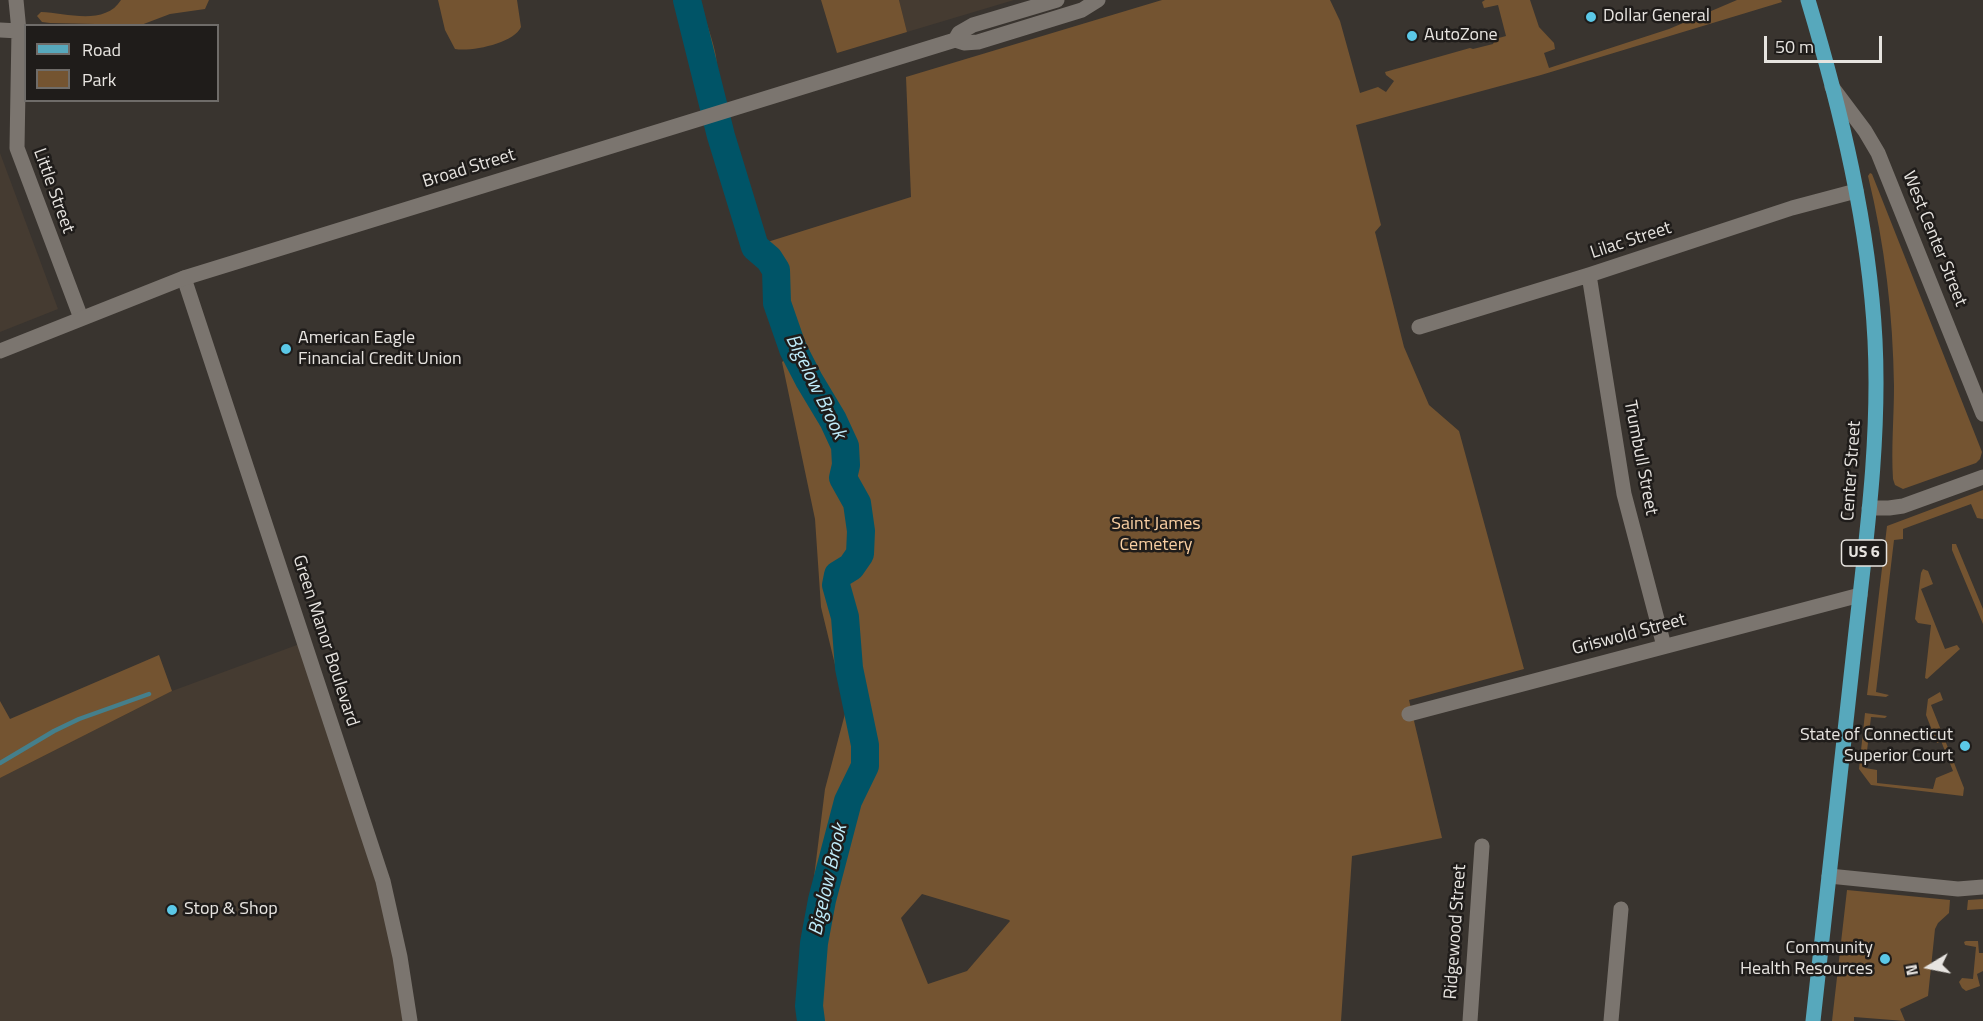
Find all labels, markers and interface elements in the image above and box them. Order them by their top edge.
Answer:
place label: Dollar General [1603,6,1710,28]
marker: Dollar General [1584,10,1598,24]
legend [24,24,219,102]
scale bar [1767,24,1886,62]
place label: AutoZone [1424,25,1498,47]
marker: AutoZone [1405,29,1419,43]
text: 50 m [1775,33,1814,60]
text: Road [82,36,121,63]
text: Park [82,66,116,93]
street label: Broad Street [420,145,518,193]
street label: Little Street [28,146,78,236]
street label: West Center Street [1897,168,1971,310]
street label: Lilac Street [1588,218,1674,264]
place label: American Eagle Financial Credit Union [298,328,462,370]
water label: Bigelow Brook [779,331,851,443]
marker: American Eagle Financial Credit Union [279,342,293,356]
street label: Trumbull Street [1618,399,1662,517]
street label: Center Street [1838,420,1866,522]
park label: Saint James Cemetery [1111,514,1201,556]
road number: US 6 [1842,540,1886,566]
street label: Green Manor Boulevard [287,553,363,729]
street label: Griswold Street [1570,609,1688,661]
place label: State of Connecticut Superior Court [1800,725,1953,768]
marker: State of Connecticut Superior Court [1958,739,1972,753]
water label: Bigelow Brook [805,822,853,938]
street label: Ridgewood Street [1441,864,1471,1000]
place label: Stop & Shop [184,899,278,921]
marker: Stop & Shop [165,903,179,917]
north arrow [1899,937,1959,997]
place label: Community Health Resources [1740,938,1873,980]
marker: Community Health Resources [1878,952,1892,966]
text: N [1898,963,1924,978]

